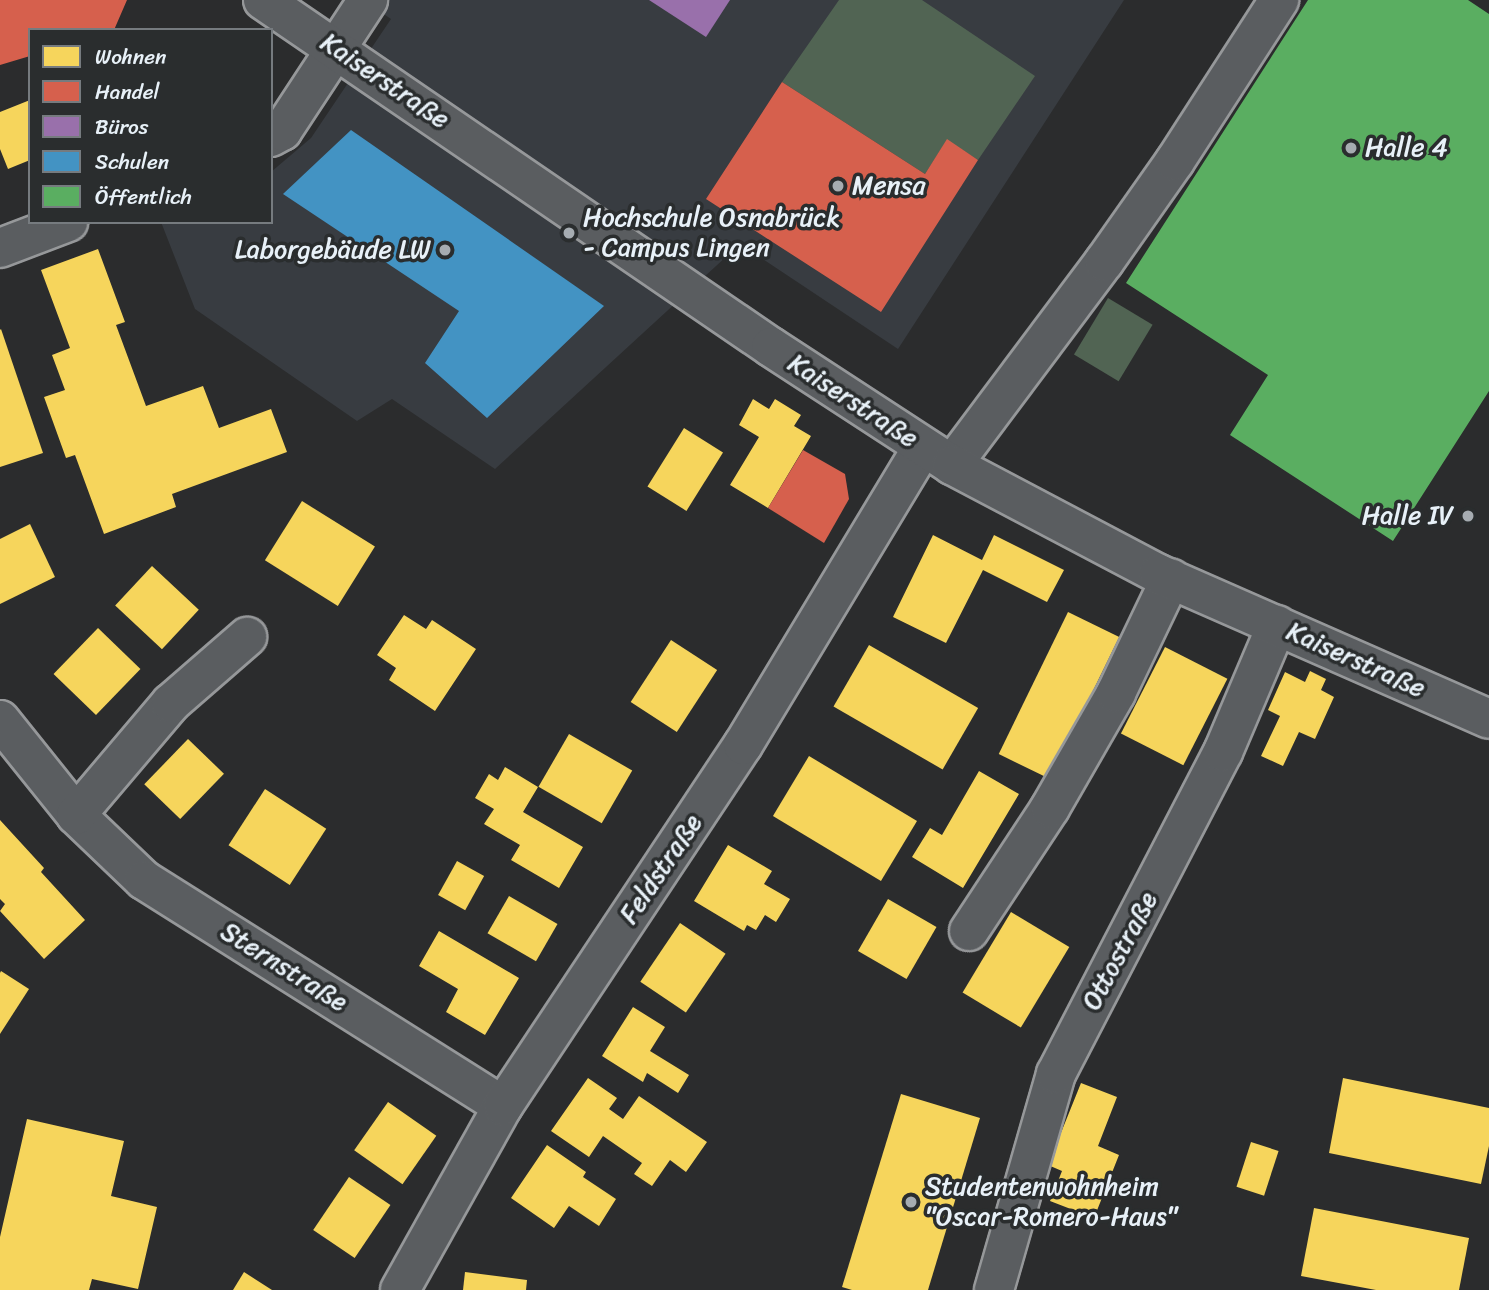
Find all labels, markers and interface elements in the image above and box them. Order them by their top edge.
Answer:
street label: Kaiserstraße [315,27,455,135]
legend [28,28,273,224]
text: Wohnen [95,38,166,76]
text: Handel [95,73,160,111]
text: Büros [95,108,148,146]
place label: Halle 4 [1365,132,1448,164]
marker: Halle 4 [1343,140,1359,156]
text: Schulen [95,143,169,181]
place label: Mensa [852,170,926,202]
text: Öffentlich [95,178,192,216]
marker: Mensa [830,178,846,194]
place label: Hochschule Osnabrück - Campus Lingen [583,202,840,264]
marker: Hochschule Osnabrück - Campus Lingen [561,225,577,241]
place label: Laborgebäude LW [235,234,431,266]
marker: Laborgebäude LW [437,242,453,258]
street label: Kaiserstraße [782,348,924,454]
place label: Halle IV [1362,500,1454,532]
marker: Halle IV [1460,508,1476,524]
street label: Kaiserstraße [1282,616,1430,704]
street label: Feldstraße [613,809,709,929]
street label: Ottostraße [1076,887,1164,1015]
street label: Sternstraße [215,916,353,1018]
place label: Studentenwohnheim "Oscar-Romero-Haus" [925,1171,1177,1232]
marker: Studentenwohnheim "Oscar-Romero-Haus" [903,1194,919,1210]

